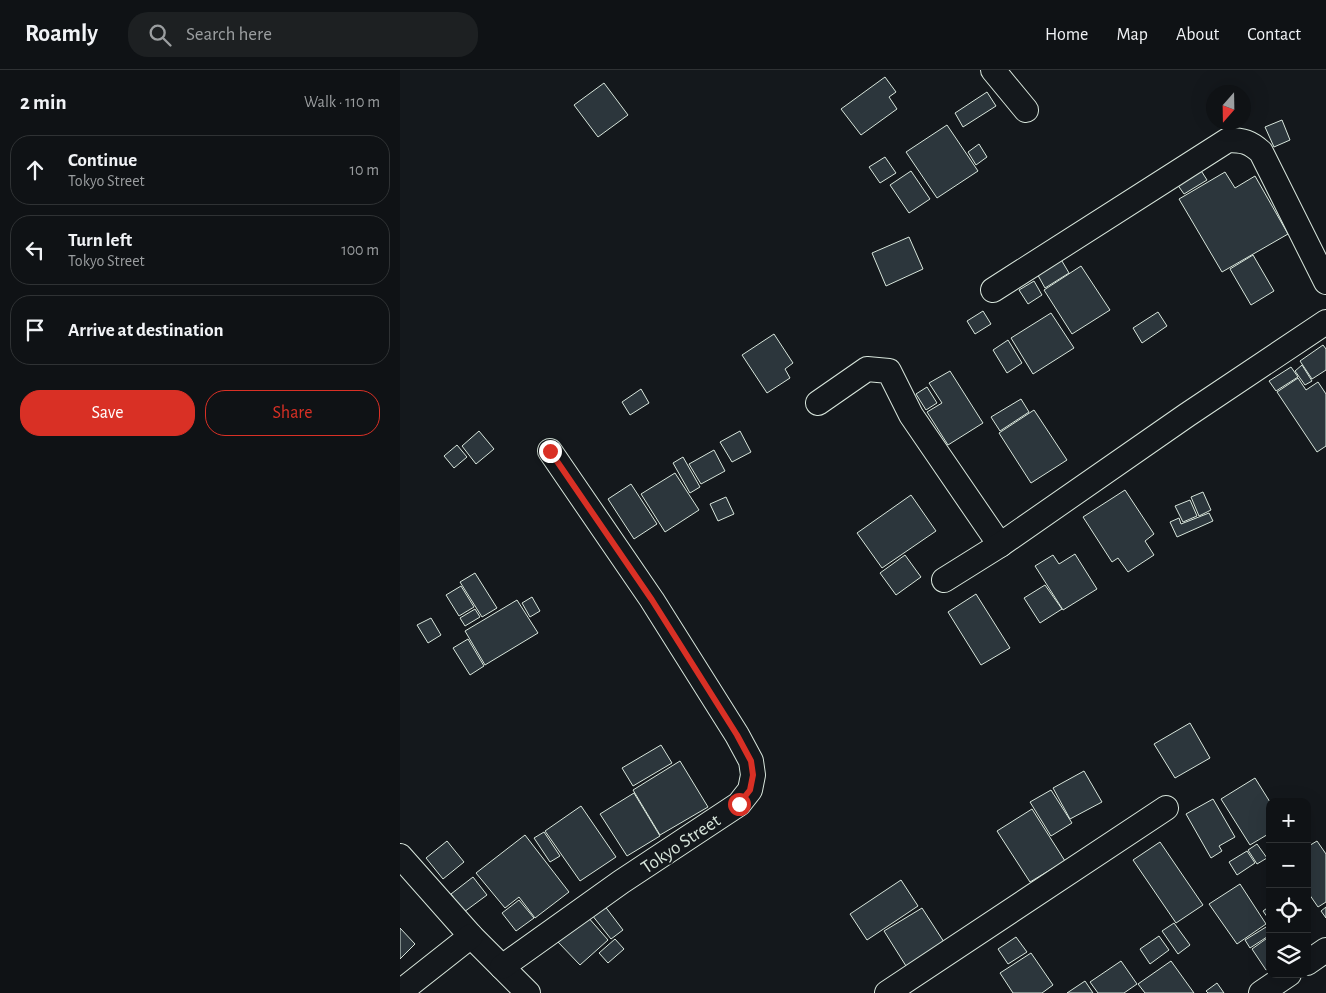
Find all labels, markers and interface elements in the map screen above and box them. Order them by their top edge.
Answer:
search box [128,12,478,57]
icon: search [146,21,174,49]
text: Roamly [25,22,98,46]
text: Search here [186,25,272,44]
text: Home [1045,26,1088,44]
text: Map [1116,26,1148,44]
text: About [1176,26,1219,44]
text: Contact [1247,26,1301,44]
north arrow [1206,85,1251,130]
text: 2 min [20,92,67,113]
text: Walk · 110 m [304,94,380,110]
text: Continue [68,151,137,170]
icon: ahead [21,156,49,184]
text: 10 m [350,162,379,178]
text: Tokyo Street [68,173,145,189]
text: Turn left [68,231,132,250]
icon: left [21,236,49,264]
text: 100 m [341,242,379,258]
text: Tokyo Street [68,253,145,269]
icon: arrive [21,316,49,344]
text: Arrive at destination [68,321,224,340]
button: Save [20,390,195,436]
button: Share [205,390,380,436]
route end [539,440,562,463]
route start [728,793,751,816]
map controls [1266,798,1311,978]
button: + [1266,798,1311,843]
street label: Tokyo Street [638,811,724,878]
button: − [1266,843,1311,888]
button: locate [1266,888,1311,933]
button: layers [1266,933,1311,978]

